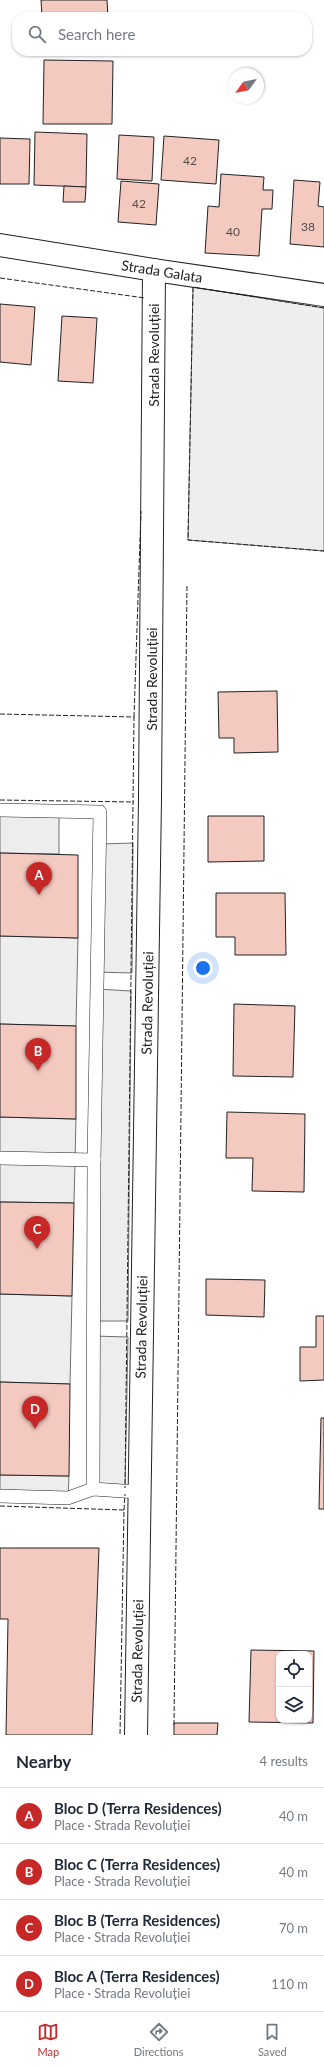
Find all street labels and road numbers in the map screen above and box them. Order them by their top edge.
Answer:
street label: Strada Galata [120,256,204,286]
street label: Strada Revoluției [145,303,162,407]
street label: Strada Revoluției [143,627,160,731]
street label: Strada Revoluției [138,951,156,1055]
street label: Strada Revoluției [132,1275,150,1379]
street label: Strada Revoluției [128,1599,146,1703]

